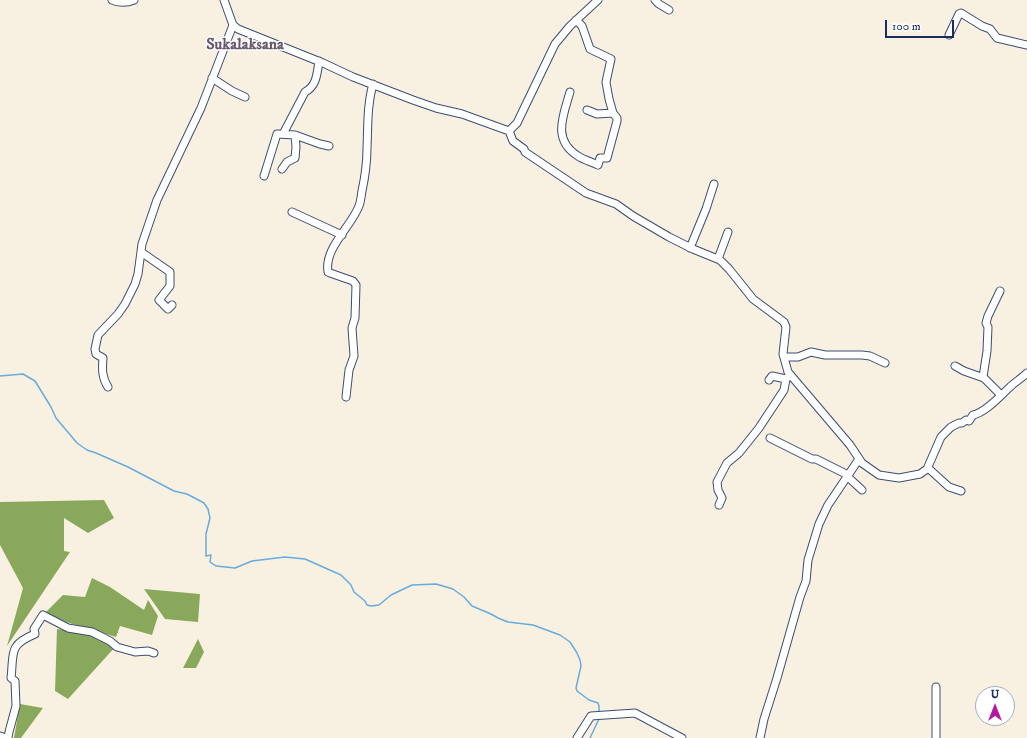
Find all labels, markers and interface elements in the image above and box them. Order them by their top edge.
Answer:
scale bar [887,12,956,38]
text: 100 m [892,19,921,34]
district label: Sukalaksana [206,36,284,56]
north arrow [975,686,1015,726]
text: U [991,688,999,702]

